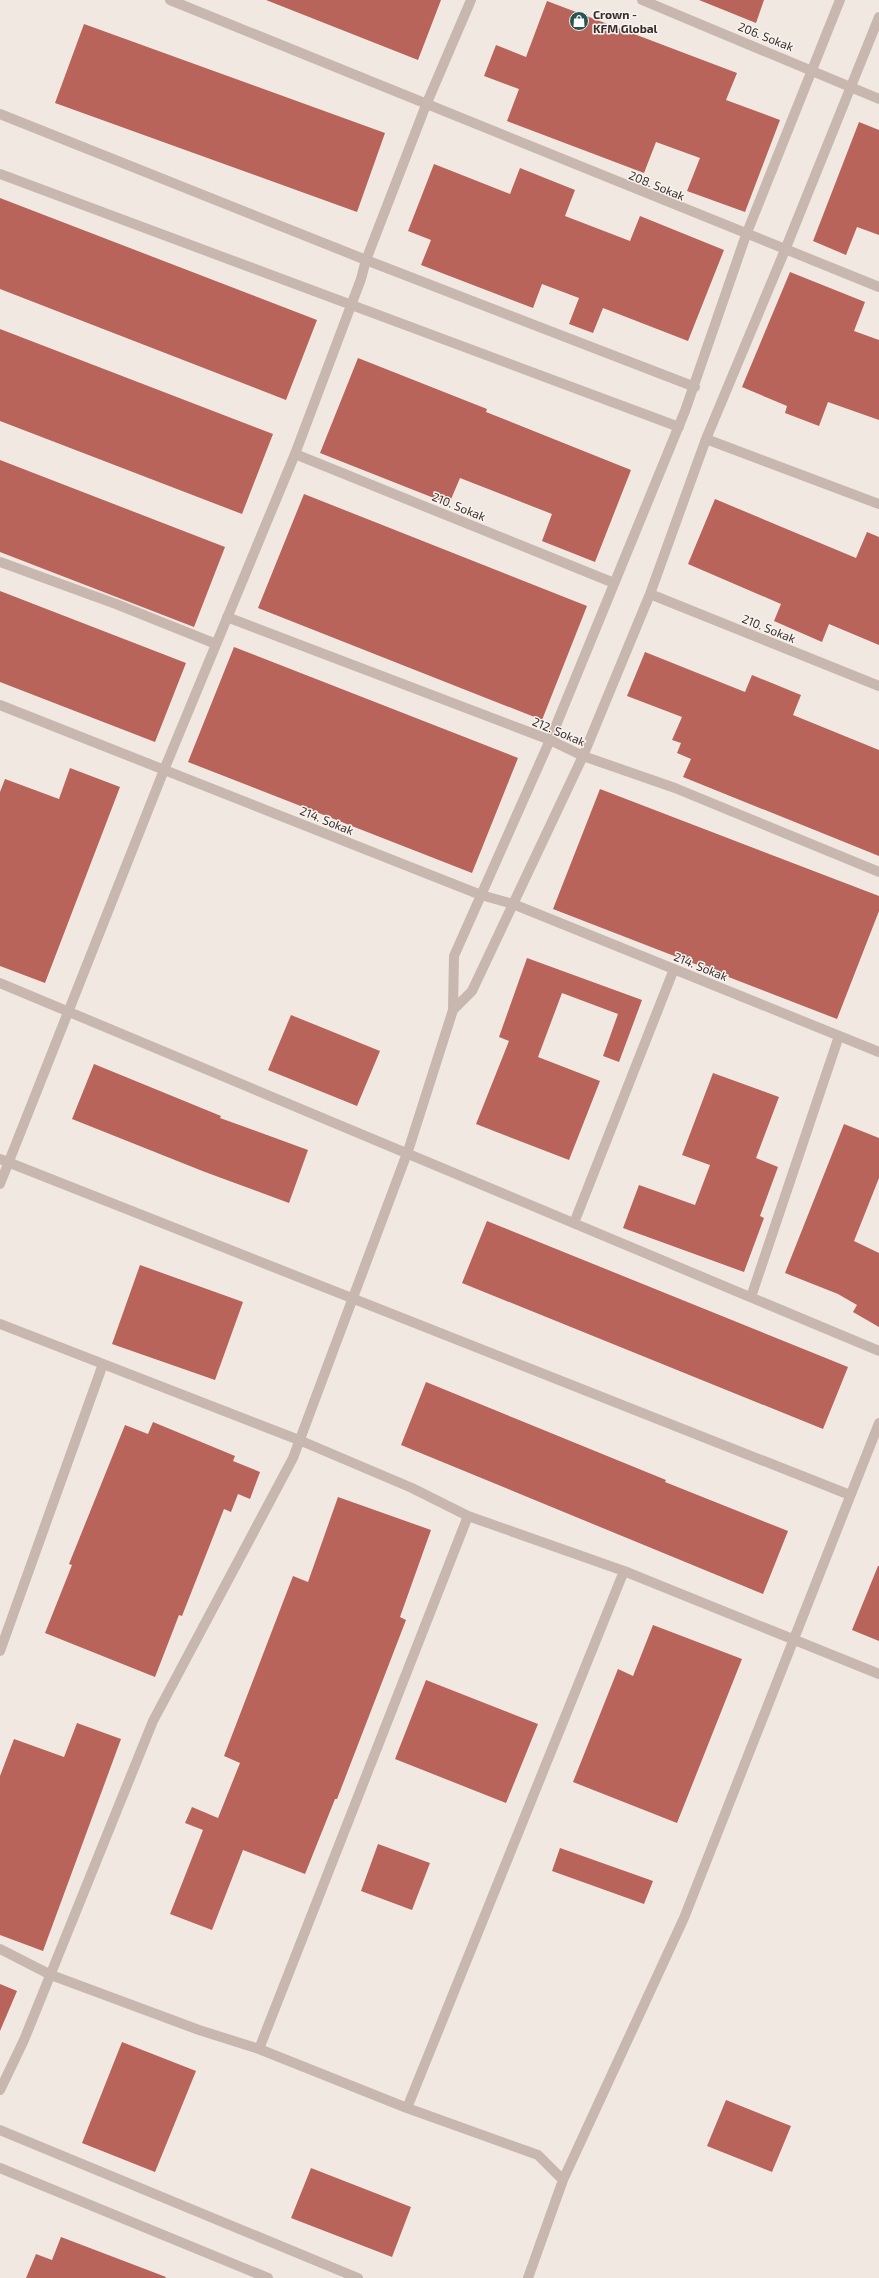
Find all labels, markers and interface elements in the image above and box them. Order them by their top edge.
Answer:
place label: Crown - KFM Global [593,7,658,35]
shop icon: Crown - KFM Global [568,10,590,32]
street label: 206. Sokak [736,19,796,53]
street label: 208. Sokak [627,167,687,203]
street label: 210. Sokak [430,489,488,523]
street label: 210. Sokak [740,611,798,645]
street label: 212. Sokak [530,714,588,748]
street label: 214. Sokak [298,803,356,837]
street label: 214. Sokak [672,949,730,983]

